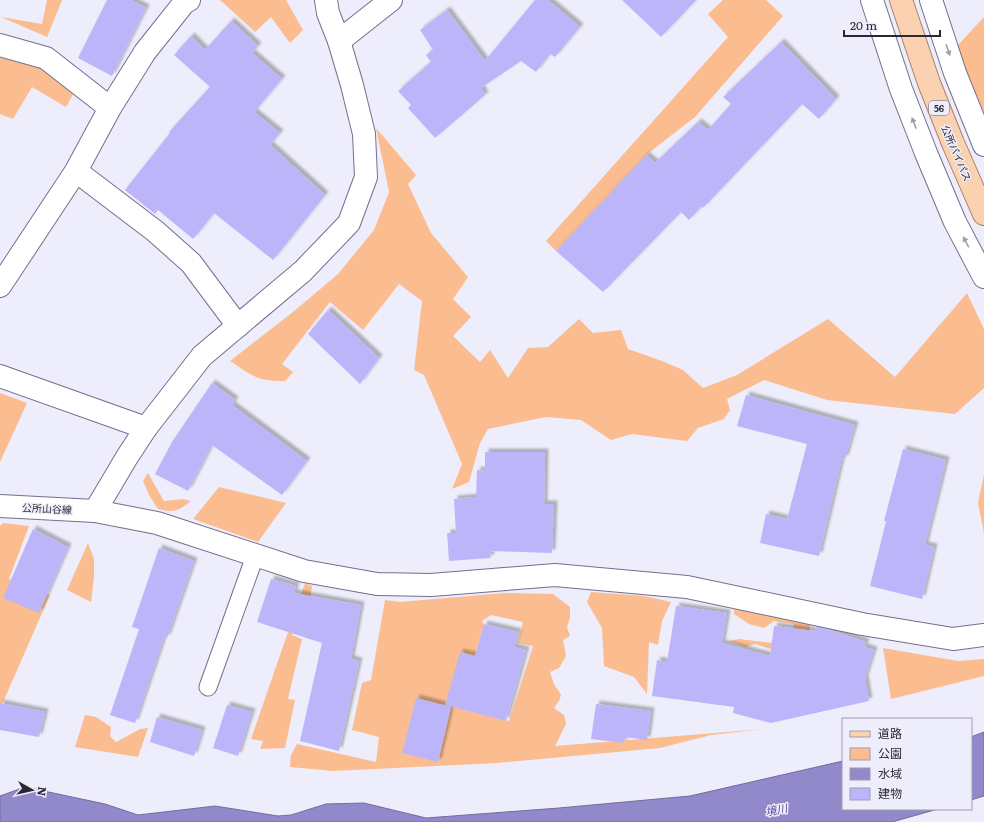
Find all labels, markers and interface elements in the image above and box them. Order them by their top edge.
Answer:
scale bar [844,12,940,38]
text: 20 m [850,16,877,34]
one-way arrow [945,45,951,57]
road number: 56 [929,101,949,115]
one-way arrow [911,117,917,129]
street label: 公所バイパス [938,123,976,183]
one-way arrow [963,237,969,248]
street label: 公所山谷線 [22,499,72,517]
legend [842,718,972,810]
text: 道路 [878,724,902,742]
text: 公園 [878,744,902,762]
text: 水域 [878,764,902,782]
north arrow [12,770,52,810]
text: 建物 [878,784,902,802]
text: N [34,786,51,797]
water label: 境川 [764,799,789,819]

